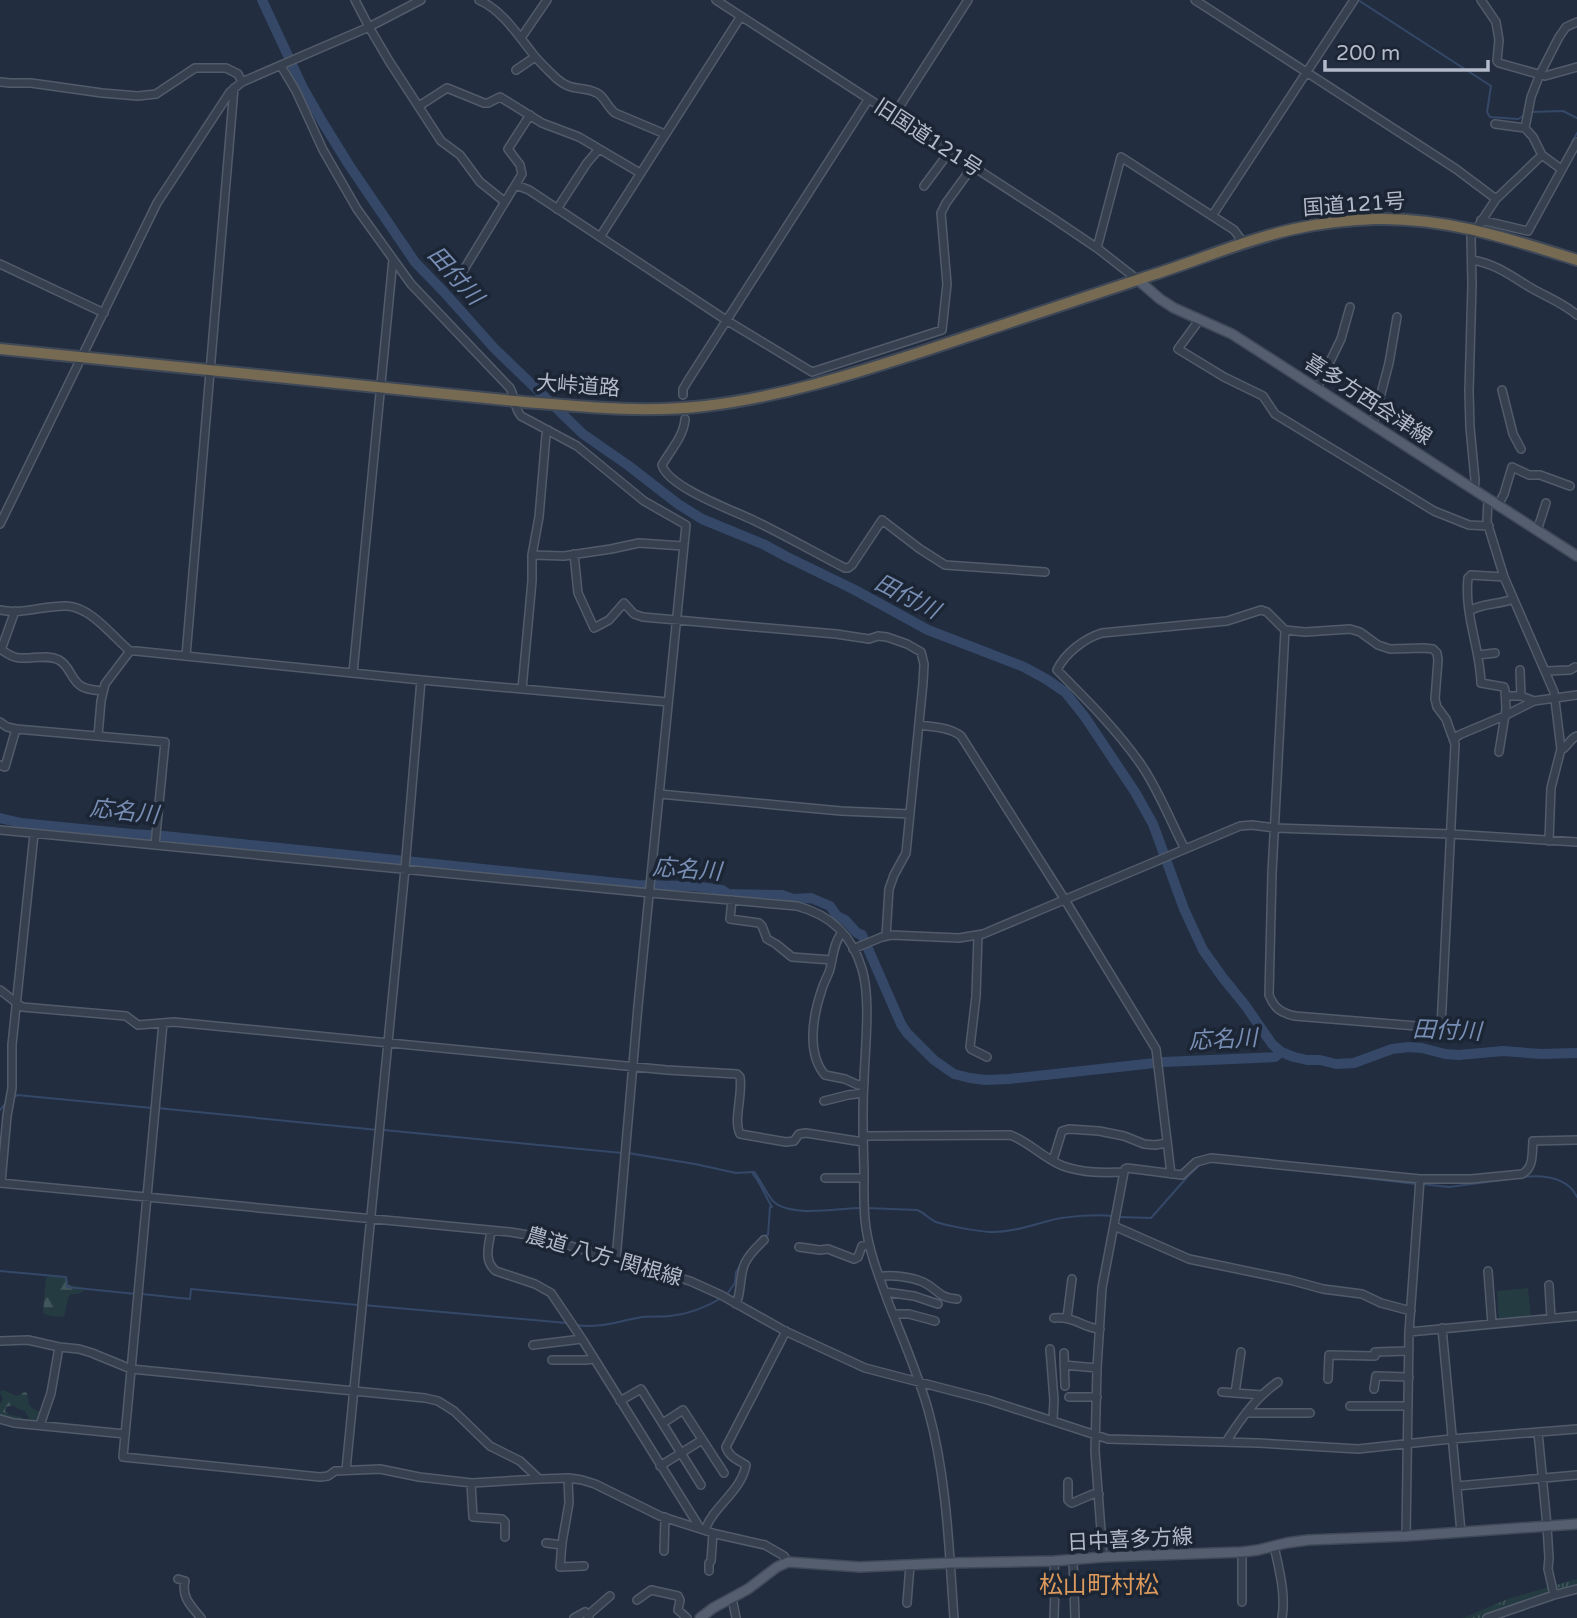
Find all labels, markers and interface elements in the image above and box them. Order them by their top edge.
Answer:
scale bar [1325,28,1488,72]
text: 200 m [1336,41,1400,66]
street label: 旧国道121号 [869,94,987,182]
street label: 国道121号 [1302,189,1406,221]
water label: 田付川 [422,241,490,313]
street label: 喜多方西会津線 [1300,349,1436,451]
street label: 大峠道路 [535,371,621,401]
water label: 田付川 [870,569,947,626]
water label: 応名川 [88,794,163,830]
water label: 応名川 [652,854,725,887]
water label: 田付川 [1412,1016,1485,1046]
water label: 応名川 [1188,1024,1261,1056]
street label: 農道 八方-関根線 [523,1223,685,1291]
street label: 日中喜多方線 [1066,1524,1194,1556]
district label: 松山町村松 [1039,1571,1159,1600]

